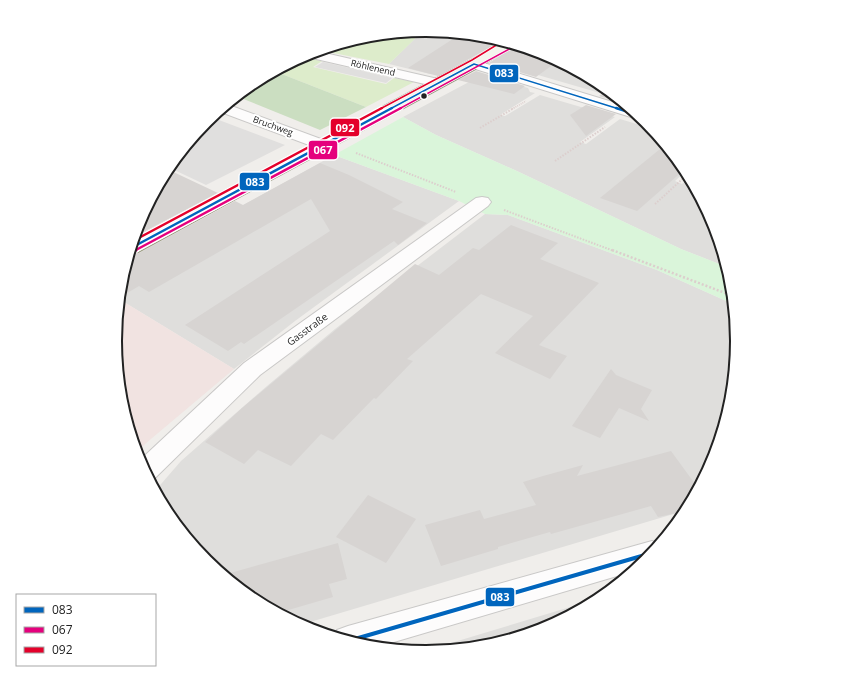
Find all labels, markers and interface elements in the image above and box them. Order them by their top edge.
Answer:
street label: Röhlenend [350,56,397,79]
line badge: 083 [489,64,519,83]
text: 083 [495,65,513,80]
unlabelled marker [419,91,429,101]
street label: Bruchweg [251,112,295,139]
line badge: 092 [330,118,360,137]
text: 092 [336,120,354,135]
line badge: 067 [308,140,338,160]
text: 067 [314,142,332,157]
line badge: 083 [239,172,270,191]
text: 083 [246,174,264,189]
street label: Gasstraße [284,309,331,349]
line badge: 083 [485,587,515,607]
text: 083 [491,589,509,604]
legend [16,594,156,666]
text: 083 [52,601,73,618]
text: 067 [52,621,73,638]
text: 092 [52,641,73,658]

